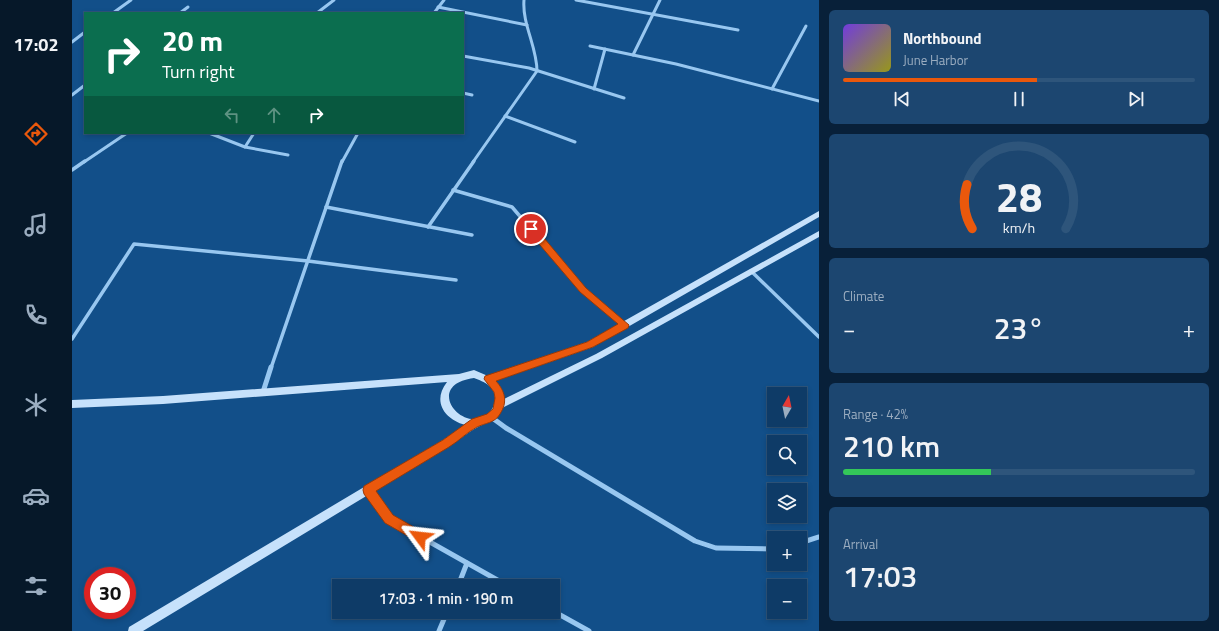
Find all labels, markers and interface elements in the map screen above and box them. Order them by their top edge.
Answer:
text: 20 m [162,19,223,62]
text: Northbound [903,27,982,50]
icon: right [96,28,148,80]
text: 17:02 [14,31,58,58]
text: June Harbor [903,50,968,70]
text: Turn right [162,58,235,85]
icon: previous [891,88,913,110]
icon: pause [1008,88,1030,110]
icon: next [1125,88,1147,110]
icon: left [221,104,243,126]
icon: ahead [263,104,285,126]
icon: right [305,104,327,126]
icon: directions [22,120,50,148]
text: 28 [996,165,1042,228]
icon: music [22,211,50,239]
pin [514,212,548,246]
text: km/h [1003,217,1035,239]
icon: arrive [520,218,542,240]
text: Climate [843,286,884,306]
icon: phone [22,301,50,329]
text: 23° [994,305,1044,351]
text: − [843,312,855,346]
text: + [1183,312,1195,346]
north arrow [767,387,807,427]
map controls [767,387,807,619]
icon: climate [22,391,50,419]
text: Range · 42% [843,404,908,424]
text: 210 km [843,423,940,469]
button: search [767,435,807,475]
icon: car [22,482,50,510]
button: layers [767,483,807,523]
position arrow [399,516,441,558]
button: + [767,531,807,571]
text: Arrival [843,534,878,554]
text: 17:03 [843,553,917,599]
speed limit sign: 30 [84,567,136,619]
icon: filters [22,572,50,600]
button: − [767,579,807,619]
text: 17:03 · 1 min · 190 m [379,587,513,610]

